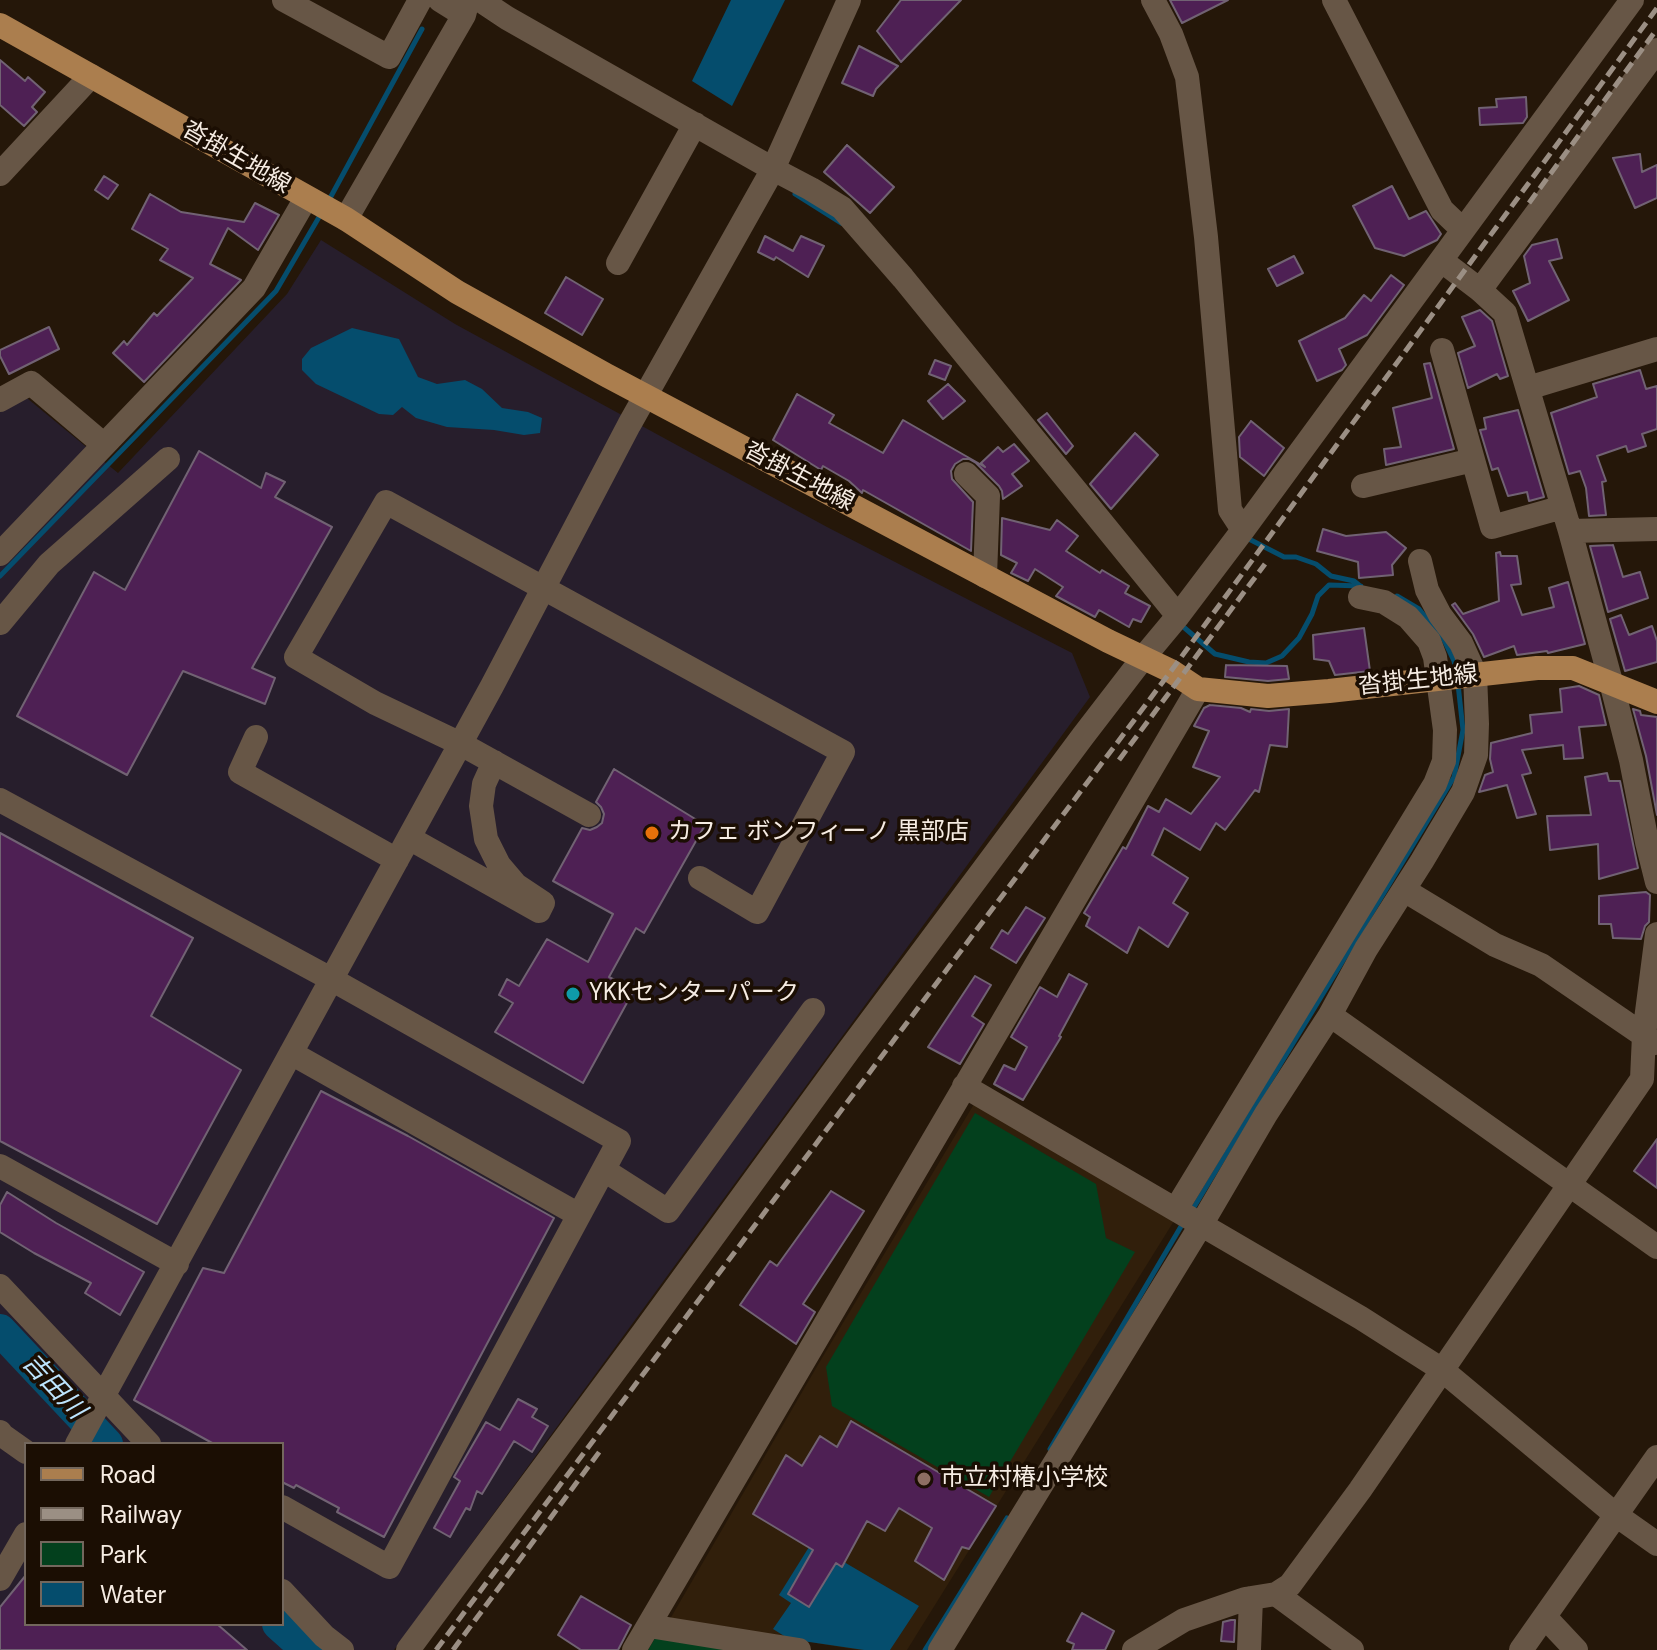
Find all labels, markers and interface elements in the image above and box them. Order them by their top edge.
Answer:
street label: 沓掛生地線 [177,116,295,200]
street label: 沓掛生地線 [739,436,859,518]
street label: 沓掛生地線 [1357,660,1479,702]
place label: カフェ ボンフィーノ 黒部店 [668,819,969,847]
marker: カフェ ボンフィーノ 黒部店 [643,824,661,842]
place label: YKKセンターパーク [589,980,799,1008]
marker: YKKセンターパーク [564,985,582,1003]
water label: 吉田川 [15,1348,91,1426]
legend [24,1442,284,1626]
text: Road [100,1459,156,1490]
place label: 市立村椿小学校 [940,1465,1108,1493]
marker: 市立村椿小学校 [915,1470,933,1488]
text: Railway [100,1499,182,1530]
text: Park [100,1539,147,1570]
text: Water [100,1579,166,1610]

